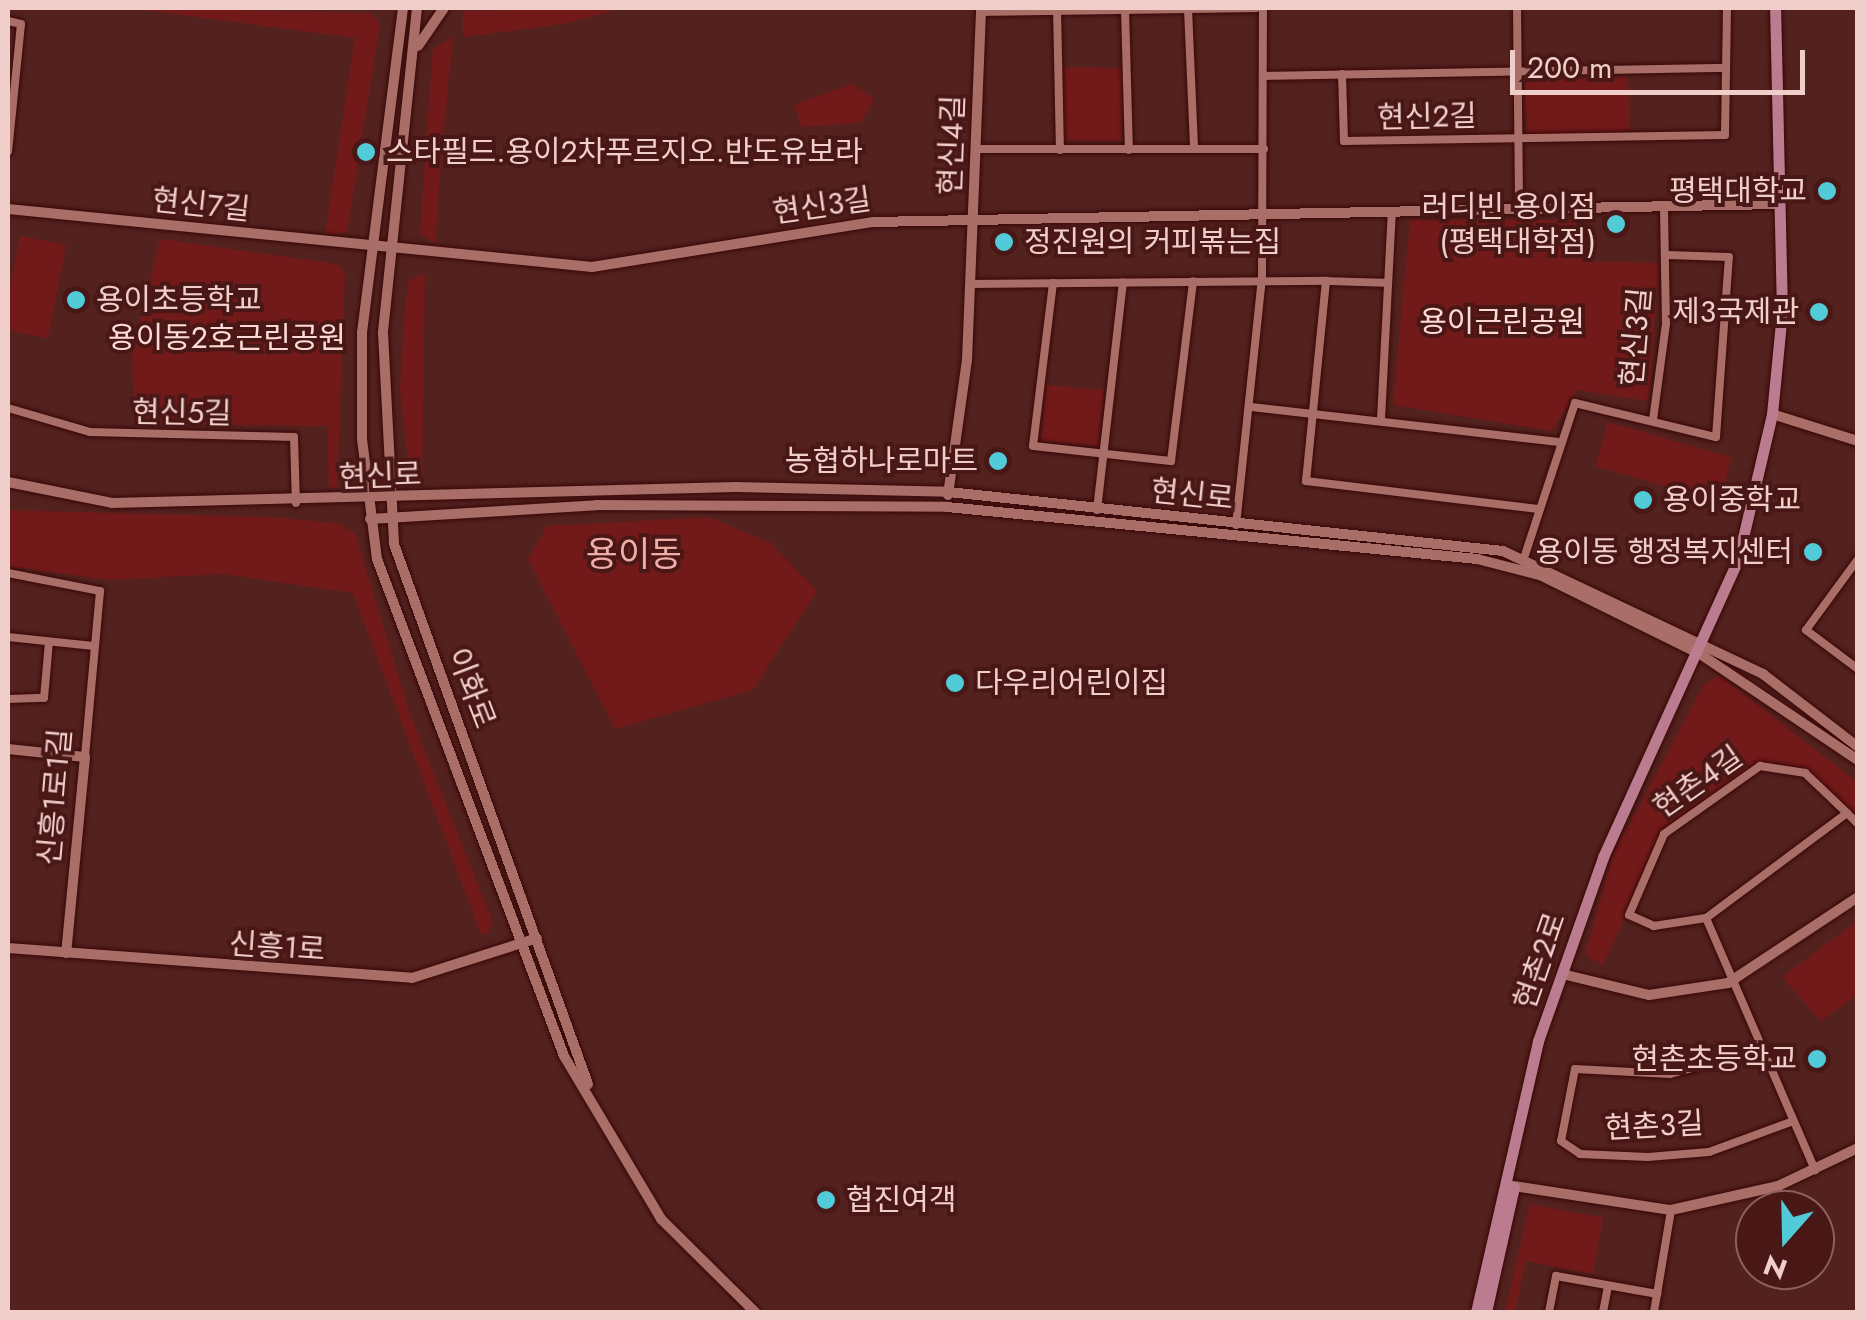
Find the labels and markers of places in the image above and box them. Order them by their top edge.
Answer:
place label: 스타필드.용이2차푸르지오.반도유보라 [386,134,863,170]
marker: 스타필드.용이2차푸르지오.반도유보라 [355,141,377,163]
place label: 평택대학교 [1669,173,1807,209]
marker: 평택대학교 [1816,180,1838,202]
place label: 러디빈 용이점 (평택대학점) [1421,189,1596,260]
marker: 러디빈 용이점 (평택대학점) [1605,213,1627,235]
place label: 정진원의 커피볶는집 [1024,224,1281,260]
marker: 정진원의 커피볶는집 [993,231,1015,253]
place label: 용이초등학교 [96,282,262,318]
marker: 용이초등학교 [65,289,87,311]
place label: 제3국제관 [1672,294,1799,330]
marker: 제3국제관 [1808,301,1830,323]
place label: 농협하나로마트 [785,443,978,479]
marker: 농협하나로마트 [987,450,1009,472]
place label: 용이중학교 [1663,482,1801,518]
marker: 용이중학교 [1632,489,1654,511]
place label: 용이동 행정복지센터 [1536,534,1793,570]
marker: 용이동 행정복지센터 [1802,541,1824,563]
place label: 다우리어린이집 [975,665,1168,701]
marker: 다우리어린이집 [944,672,966,694]
place label: 현촌초등학교 [1631,1041,1797,1077]
marker: 현촌초등학교 [1806,1048,1828,1070]
place label: 협진여객 [846,1182,956,1218]
marker: 협진여객 [815,1189,837,1211]

